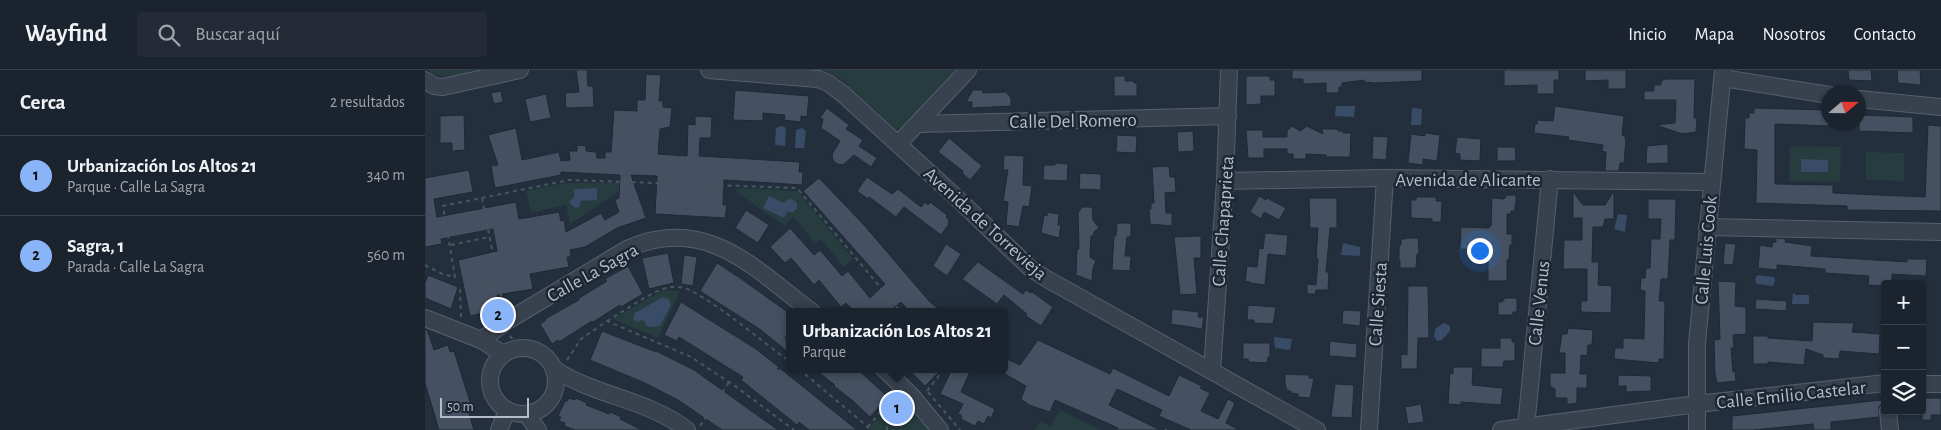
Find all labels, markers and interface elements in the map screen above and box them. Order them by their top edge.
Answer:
search box [137,12,487,57]
icon: search [155,21,183,49]
text: Wayfind [25,22,107,46]
text: Buscar aquí [195,25,280,44]
text: Inicio [1628,26,1667,44]
text: Mapa [1695,26,1734,44]
text: Nosotros [1762,26,1826,44]
text: Contacto [1854,26,1916,44]
north arrow [1821,85,1866,130]
text: Cerca [20,92,66,113]
text: 2 resultados [330,94,405,110]
street label: Calle Del Romero [1009,111,1137,132]
street label: Calle Chapaprieta [1209,155,1238,287]
text: Urbanización Los Altos 21 [67,157,257,176]
street label: Avenida de Torrevieja [920,164,1050,284]
text: 1 [33,167,39,183]
text: 340 m [367,167,405,183]
street label: Avenida de Alicante [1395,171,1541,190]
text: Parque · Calle La Sagra [67,179,205,195]
street label: Calle Luis Cook [1692,195,1721,305]
text: Sagra, 1 [67,237,124,256]
your location [1467,238,1493,264]
street label: Calle La Sagra [544,240,642,306]
text: 2 [32,247,40,263]
text: 560 m [367,247,405,263]
text: Parada · Calle La Sagra [67,259,204,275]
street label: Calle Venus [1526,260,1553,346]
street label: Calle Siesta [1366,261,1391,347]
map controls [1881,280,1926,415]
button: + [1881,280,1926,325]
pin: 2 [482,296,514,334]
popup [786,308,1008,373]
text: Urbanización Los Altos 21 [802,322,992,341]
button: − [1881,325,1926,370]
text: Parque [802,344,846,360]
button: layers [1881,370,1926,415]
street label: Calle Emilio Castelar [1716,378,1867,413]
pin: 1 [881,389,913,427]
scale bar [440,395,529,418]
text: 50 m [447,400,474,414]

